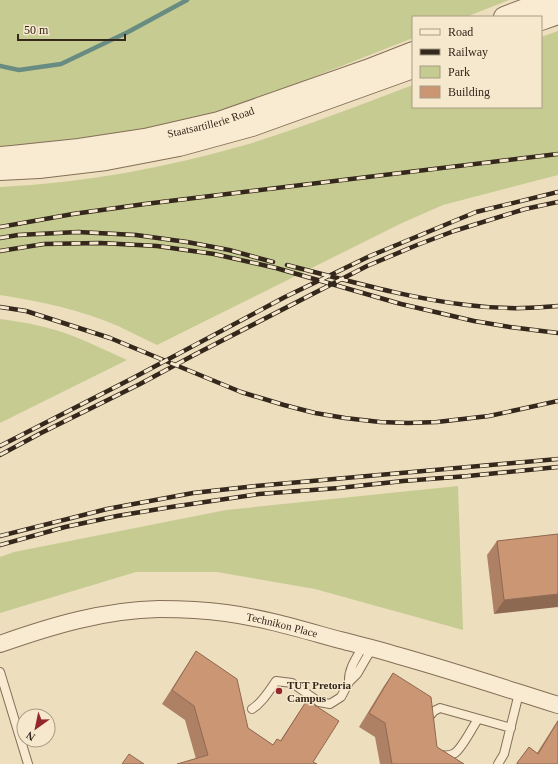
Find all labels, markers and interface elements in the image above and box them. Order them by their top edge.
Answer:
scale bar [18,16,125,42]
legend [412,16,542,108]
text: 50 m [24,23,49,37]
text: Road [448,25,473,39]
text: Railway [448,45,488,59]
text: Park [448,65,470,79]
text: Building [448,85,490,99]
street label: Staatsartillerie Road [166,104,256,140]
street label: Technikon Place [245,610,319,640]
place label: TUT Pretoria Campus [287,679,352,704]
marker: TUT Pretoria Campus [274,686,284,696]
north arrow [16,708,56,748]
text: N [24,729,37,744]

